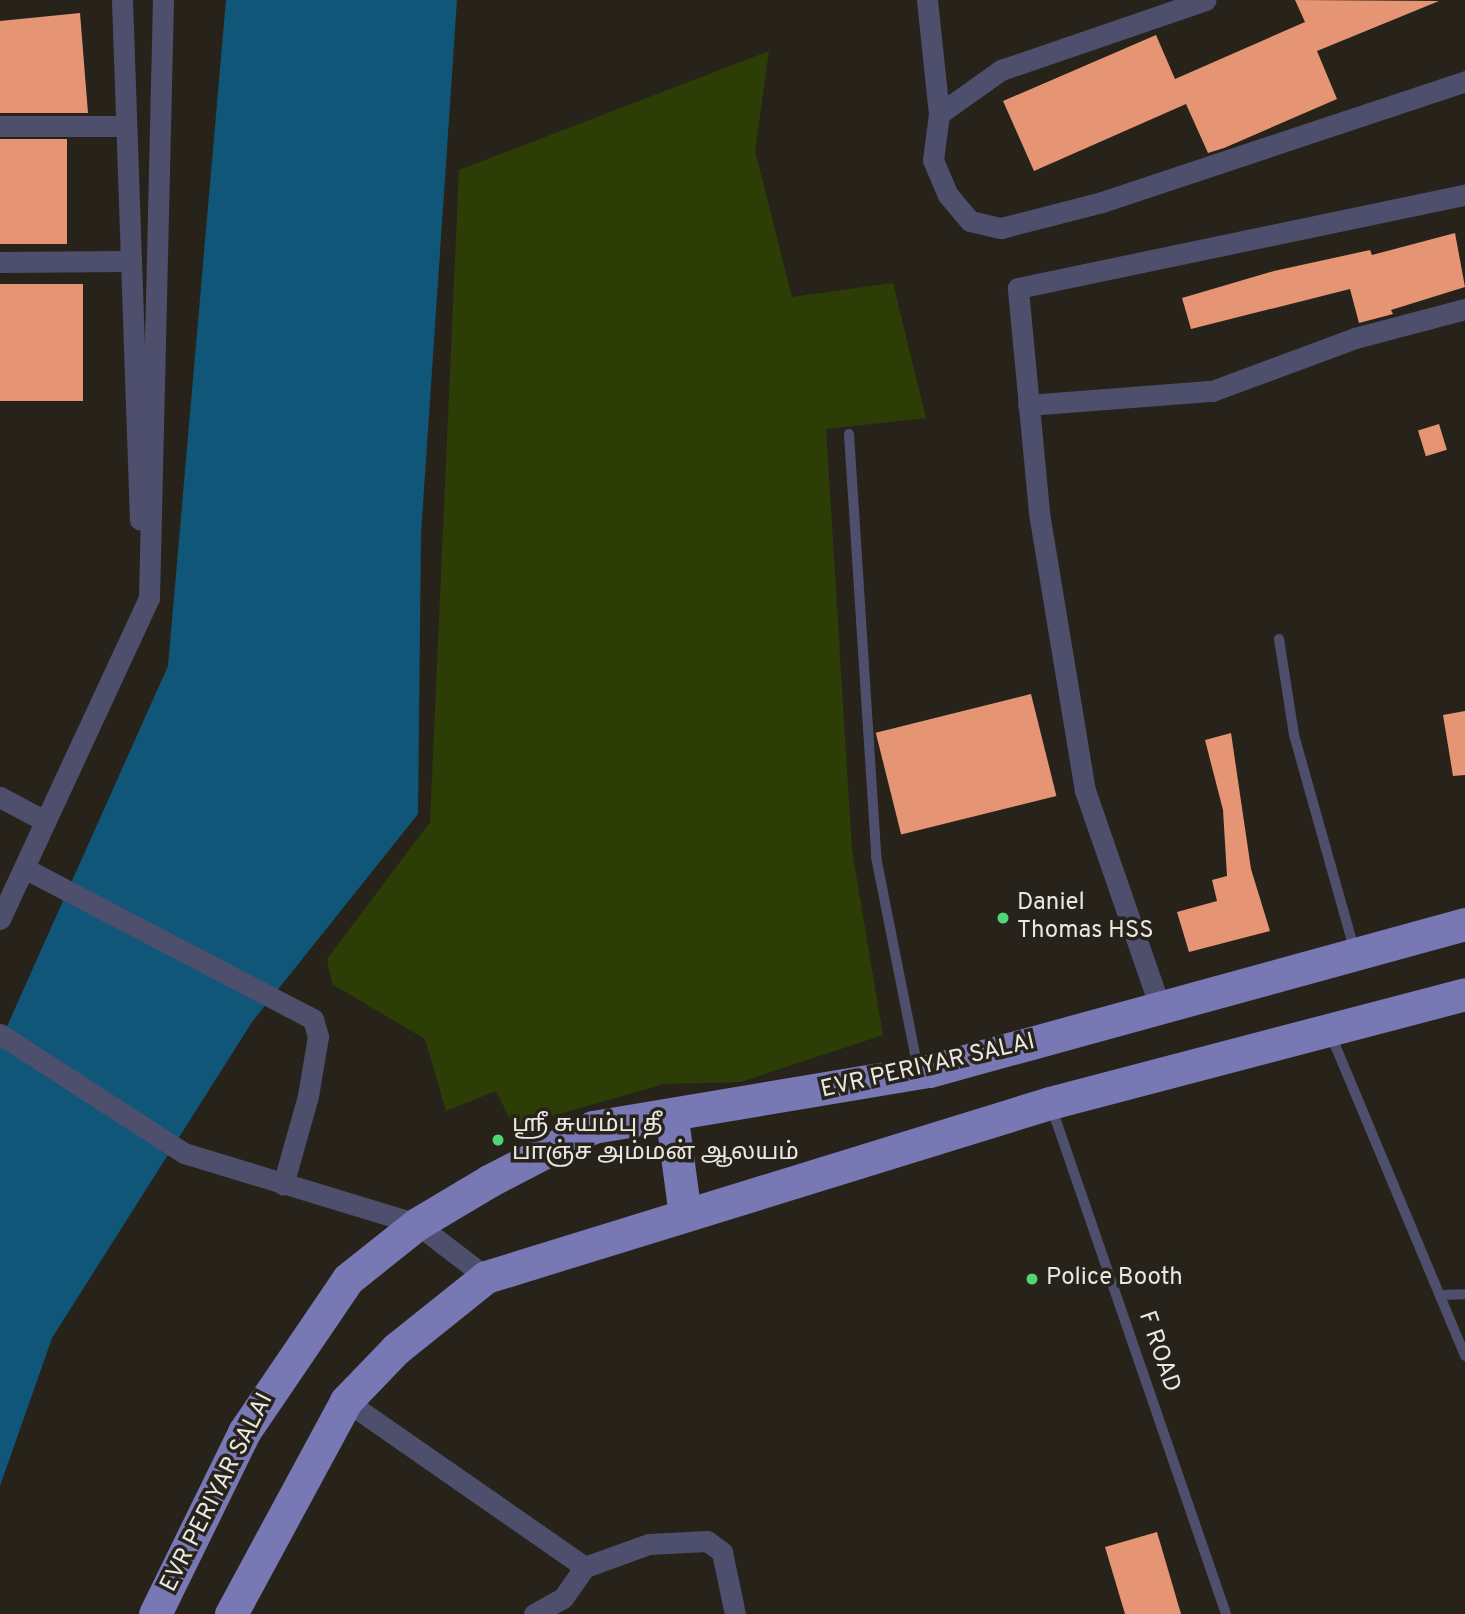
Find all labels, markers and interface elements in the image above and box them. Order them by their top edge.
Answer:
place label: Daniel Thomas HSS [1017,890,1154,946]
marker: Daniel Thomas HSS [995,910,1011,926]
street label: EVR PERIYAR SALAI [818,1028,1038,1106]
place label: ஶ்ரீ சுயம்பு தீ பாஞ்ச அம்மன் ஆலயம் [512,1112,799,1168]
marker: ஶ்ரீ சுயம்பு தீ பாஞ்ச அம்மன் ஆலயம் [490,1132,506,1148]
place label: Police Booth [1046,1265,1183,1293]
marker: Police Booth [1024,1271,1040,1287]
street label: F ROAD [1131,1308,1185,1396]
street label: EVR PERIYAR SALAI [155,1389,281,1597]

